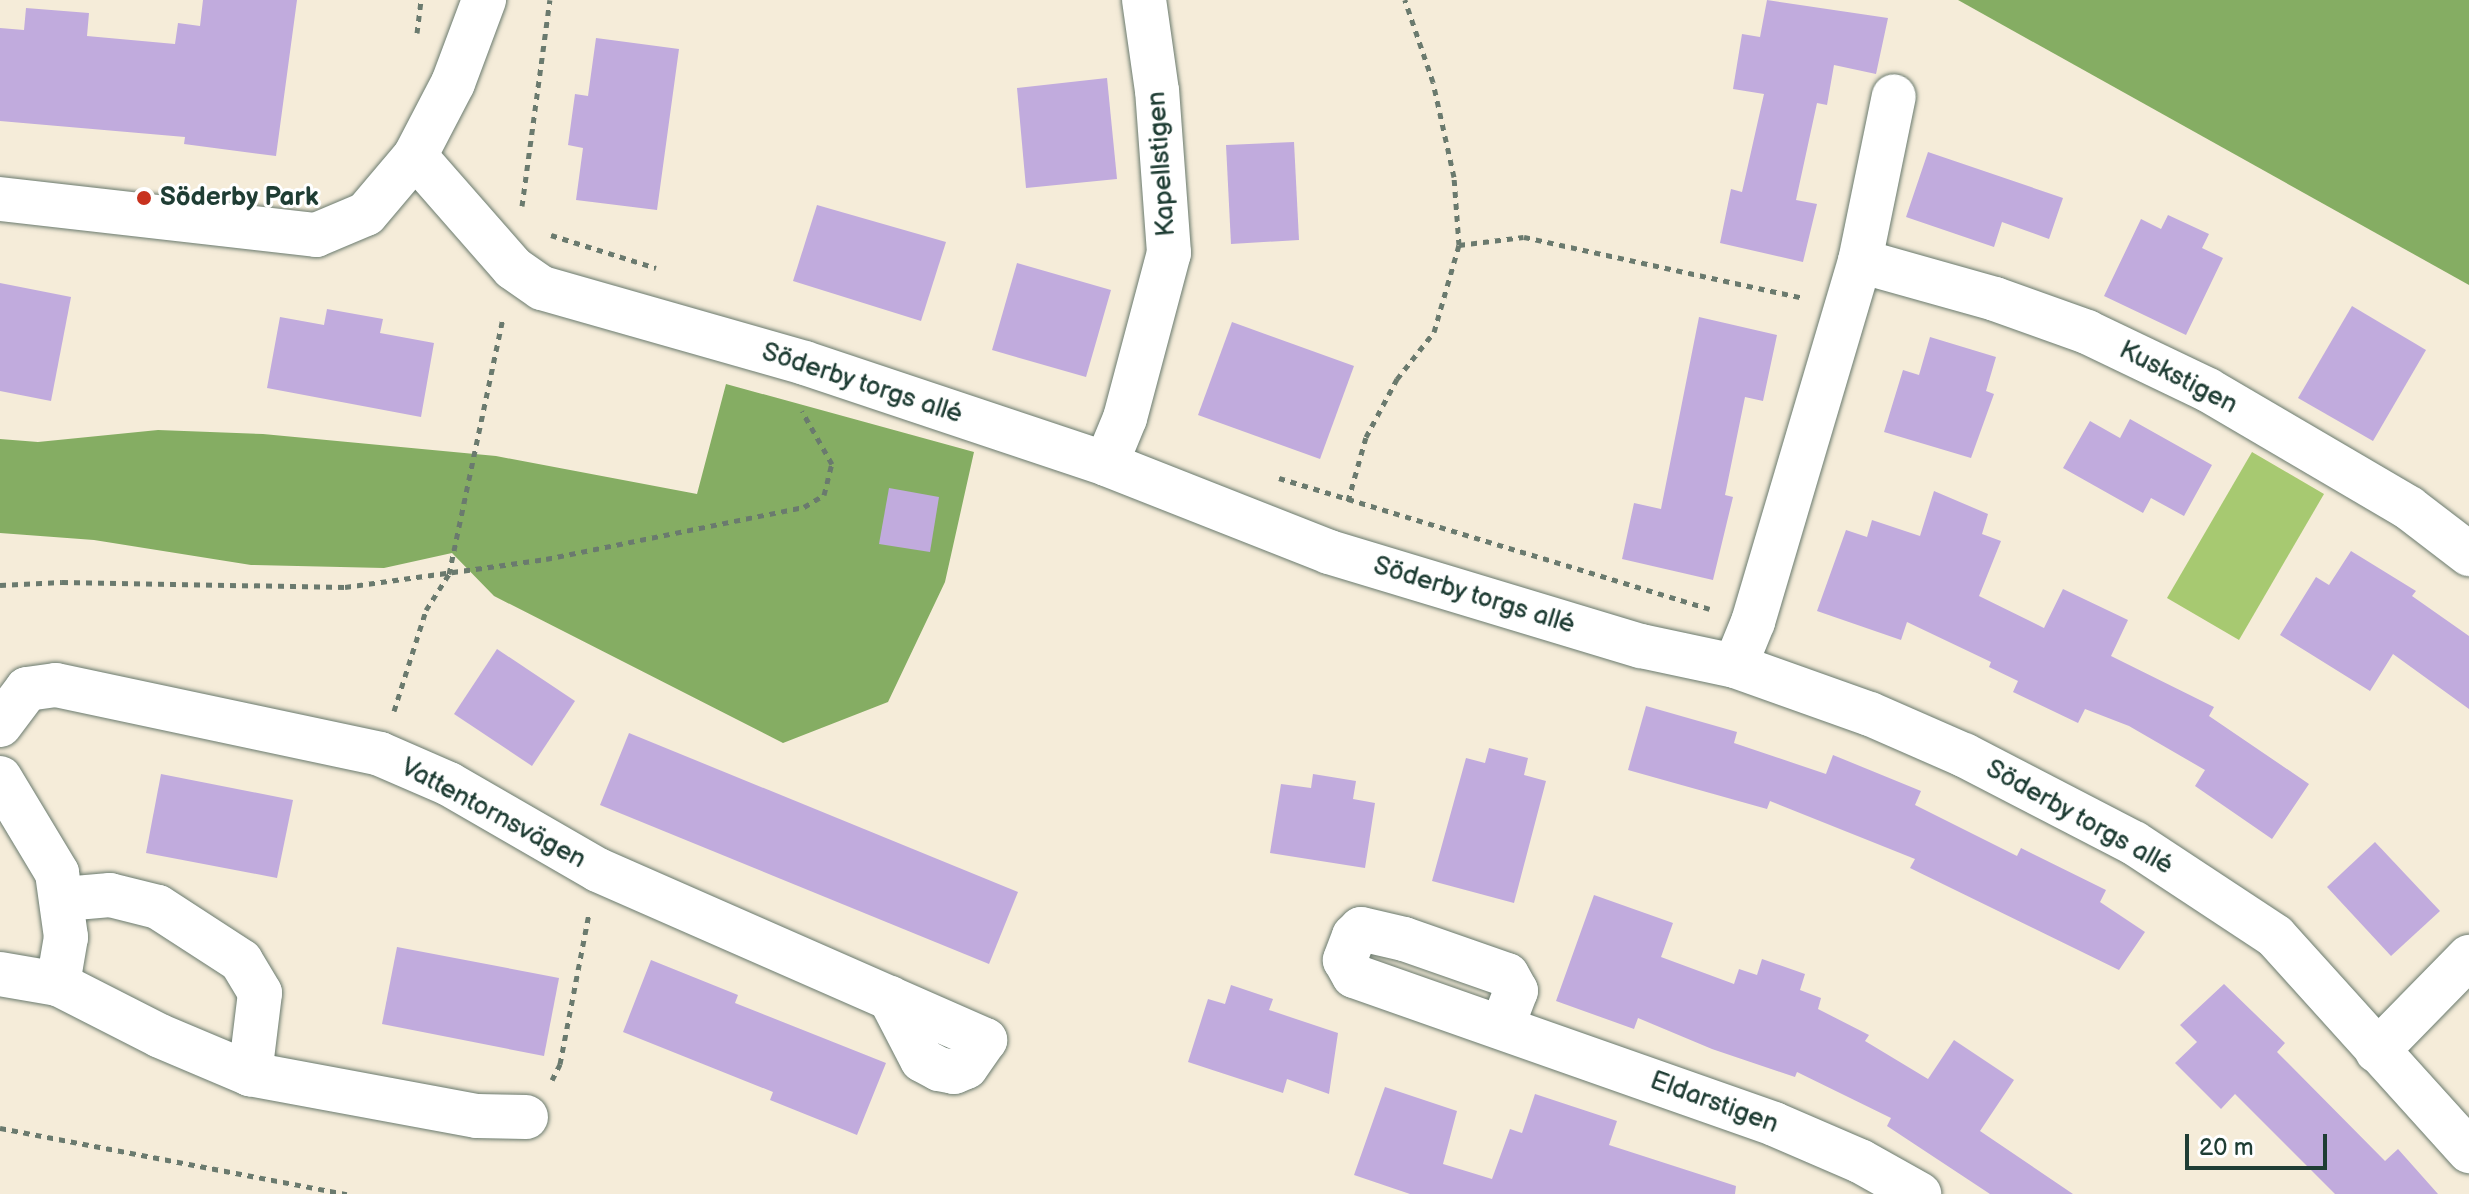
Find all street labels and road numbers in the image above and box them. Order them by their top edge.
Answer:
street label: Kapellstigen [1141,90,1183,238]
street label: Kuskstigen [2114,335,2242,421]
street label: Söderby torgs allé [757,337,967,431]
street label: Söderby torgs allé [1369,550,1579,642]
street label: Vattentornsvägen [395,752,591,876]
street label: Söderby torgs allé [1979,753,2179,883]
street label: Eldarstigen [1646,1065,1782,1141]

